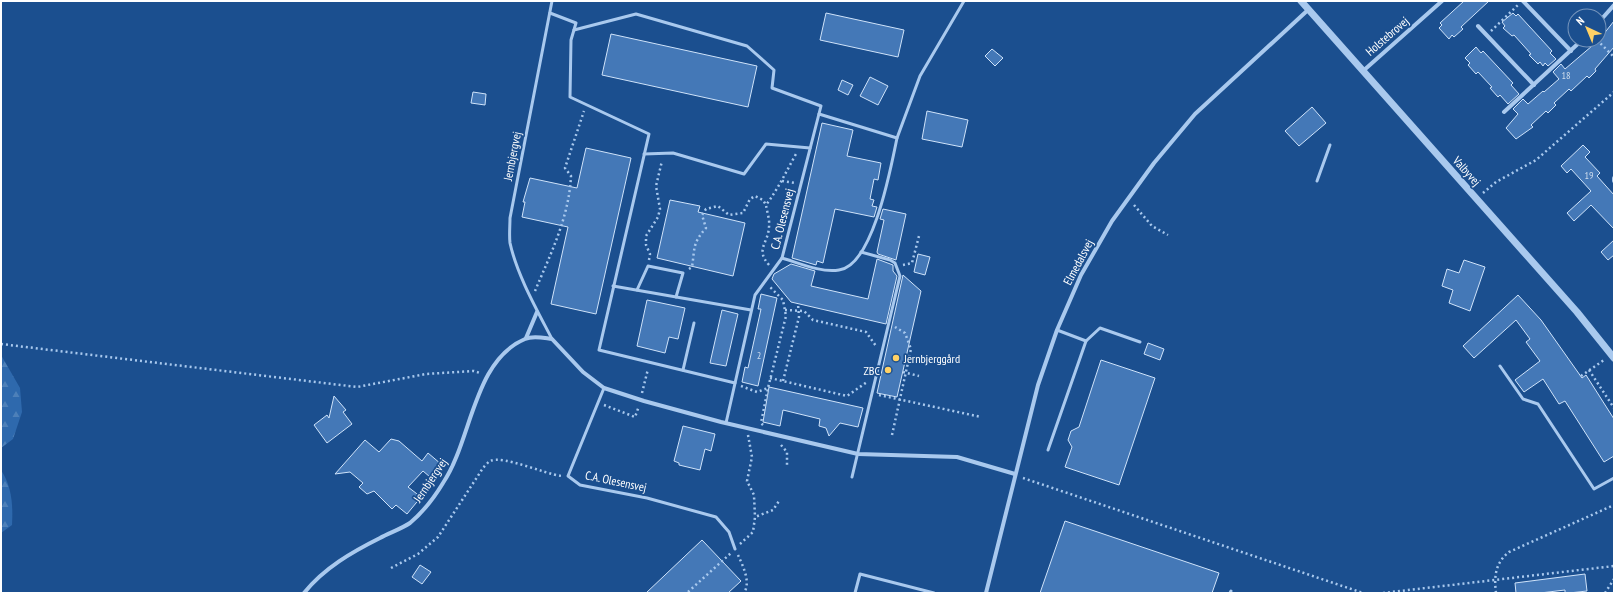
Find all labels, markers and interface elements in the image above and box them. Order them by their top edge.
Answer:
north arrow [1567,8,1607,48]
street label: Holstebrovej [1362,13,1412,59]
text: N [1573,14,1587,28]
house number: 18 [1562,69,1571,82]
street label: Jernbjergvej [500,130,524,183]
street label: Valbyvej [1449,152,1484,189]
house number: 19 [1585,169,1594,182]
street label: C.A. Olesensvej [767,187,797,251]
street label: Elmedalsvej [1060,237,1096,287]
house number: 2 [757,349,761,362]
place label: Jernbjerggård [903,351,960,366]
marker: Jernbjerggård [891,353,901,363]
place label: ZBC [864,363,880,378]
marker: ZBC [883,365,893,375]
street label: Jernbjergvej [409,455,450,506]
street label: C.A. Olesensvej [584,467,648,495]

